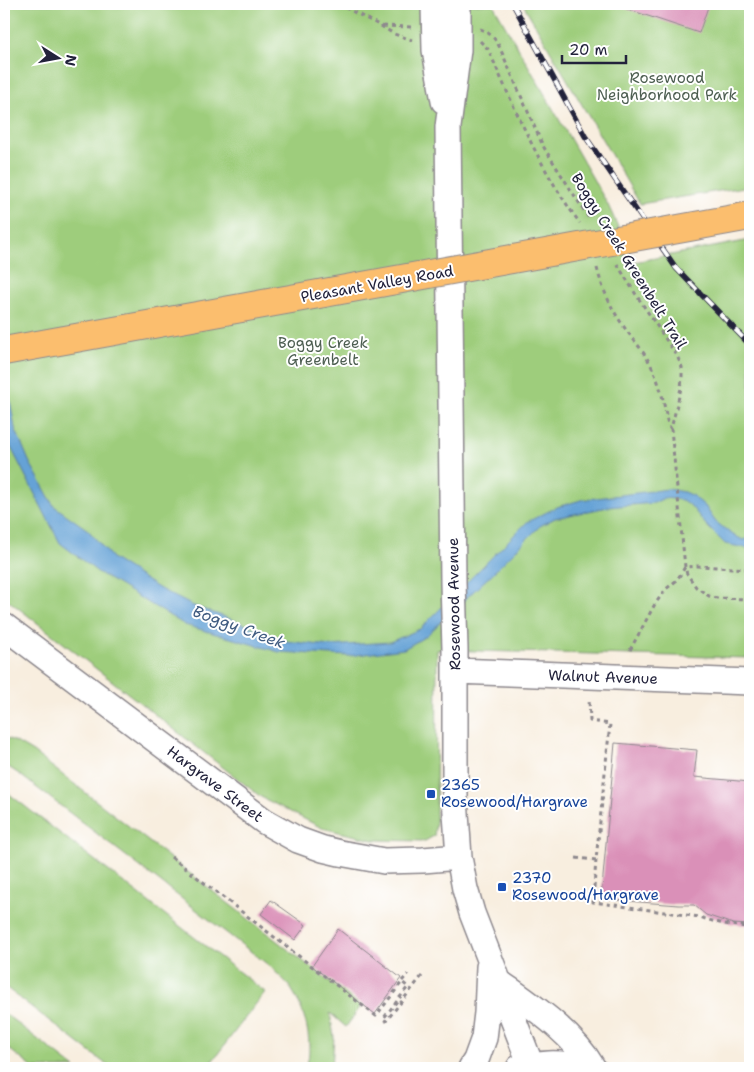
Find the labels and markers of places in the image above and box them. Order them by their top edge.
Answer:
place label: 2365 Rosewood/Hargrave [441,775,588,812]
marker: 2365 Rosewood/Hargrave [425,788,437,800]
place label: 2370 Rosewood/Hargrave [512,868,659,905]
marker: 2370 Rosewood/Hargrave [496,881,508,893]

